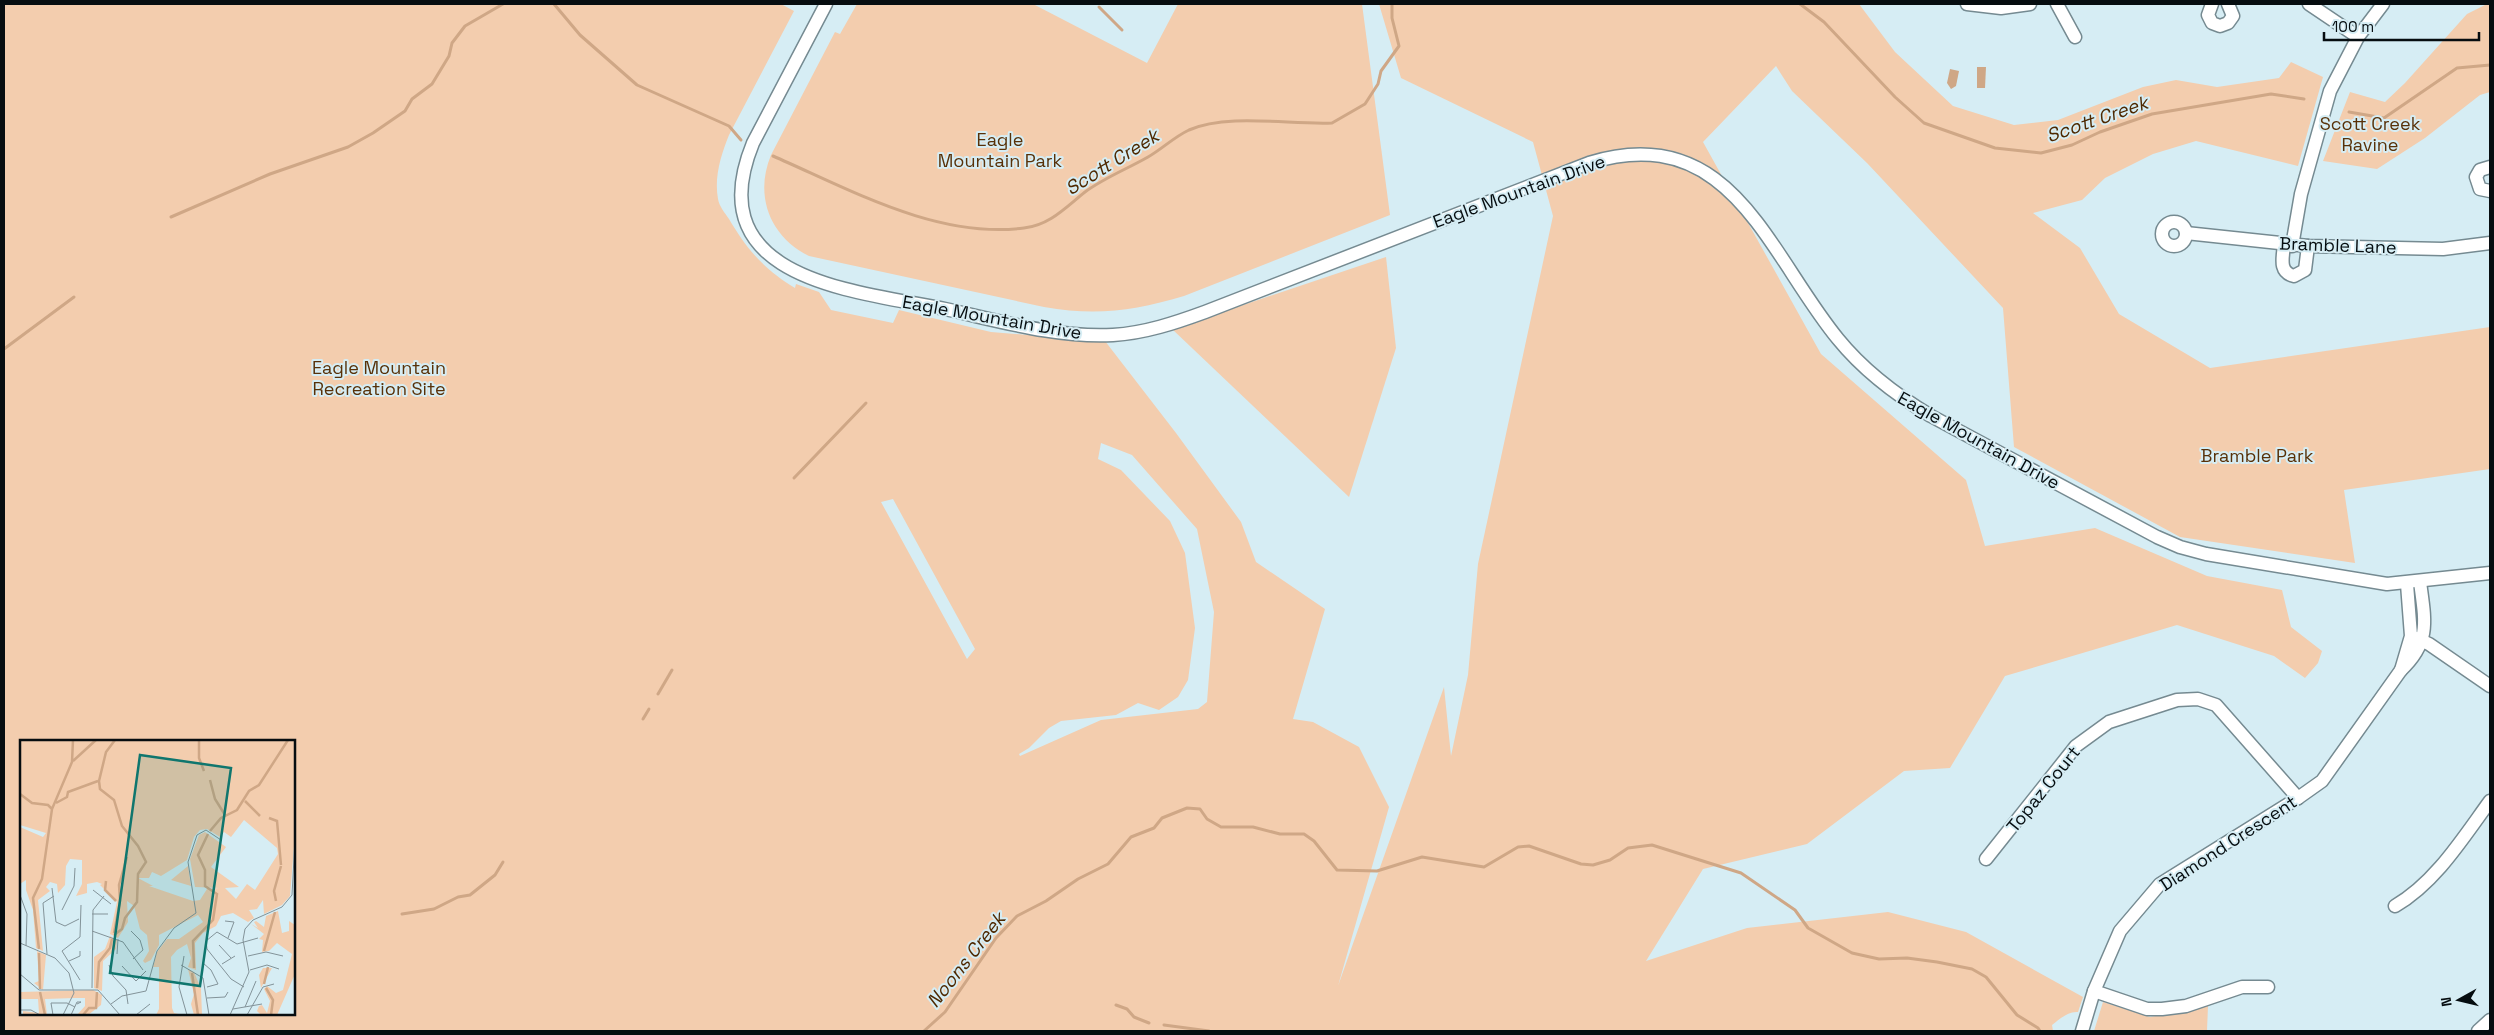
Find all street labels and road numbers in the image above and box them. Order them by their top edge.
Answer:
street label: Eagle Mountain Drive [1430,149,1608,233]
street label: Bramble Lane [2279,231,2397,259]
street label: Eagle Mountain Drive [901,290,1083,344]
street label: Eagle Mountain Drive [1894,386,2064,494]
street label: Topaz Court [2001,741,2085,837]
street label: Diamond Crescent [2155,790,2301,896]

